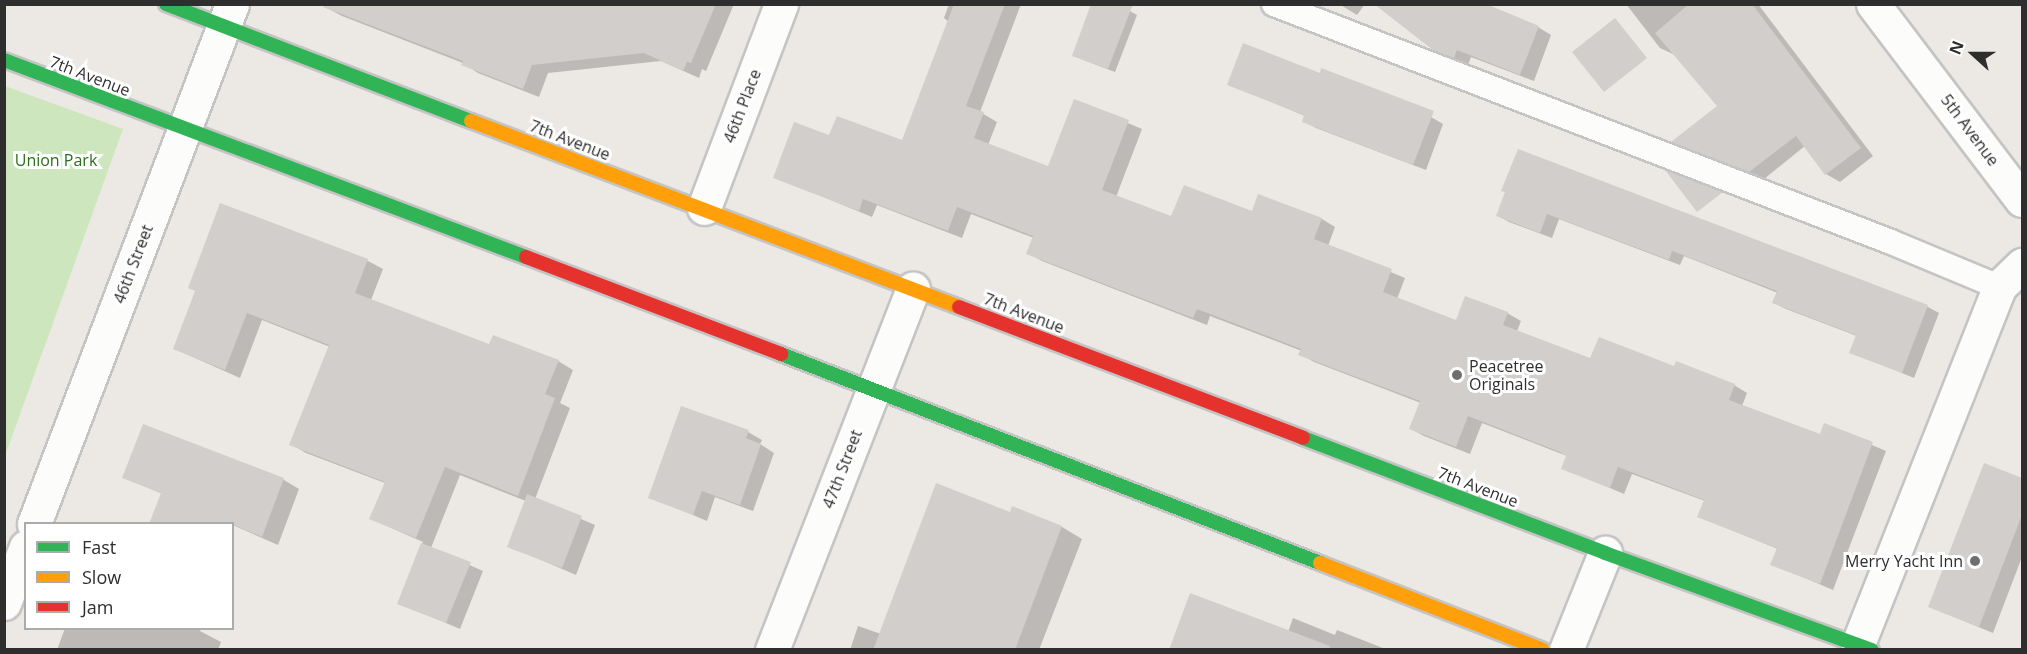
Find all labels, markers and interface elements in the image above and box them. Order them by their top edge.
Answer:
north arrow [1943,24,2003,84]
text: N [1944,38,1969,58]
street label: 7th Avenue [47,52,133,100]
street label: 46th Place [719,67,765,145]
street label: 5th Avenue [1937,90,2003,170]
street label: 7th Avenue [527,116,613,164]
park label: Union Park [15,150,97,170]
street label: 46th Street [109,222,157,306]
street label: 7th Avenue [981,289,1067,337]
place label: Peacetree Originals [1469,356,1543,394]
marker: Peacetree Originals [1450,368,1464,382]
street label: 47th Street [818,427,866,511]
street label: 7th Avenue [1435,463,1521,511]
legend [24,522,234,630]
text: Fast [82,535,116,559]
place label: Merry Yacht Inn [1845,551,1963,571]
marker: Merry Yacht Inn [1968,554,1982,568]
text: Slow [82,565,121,589]
text: Jam [82,595,114,619]

